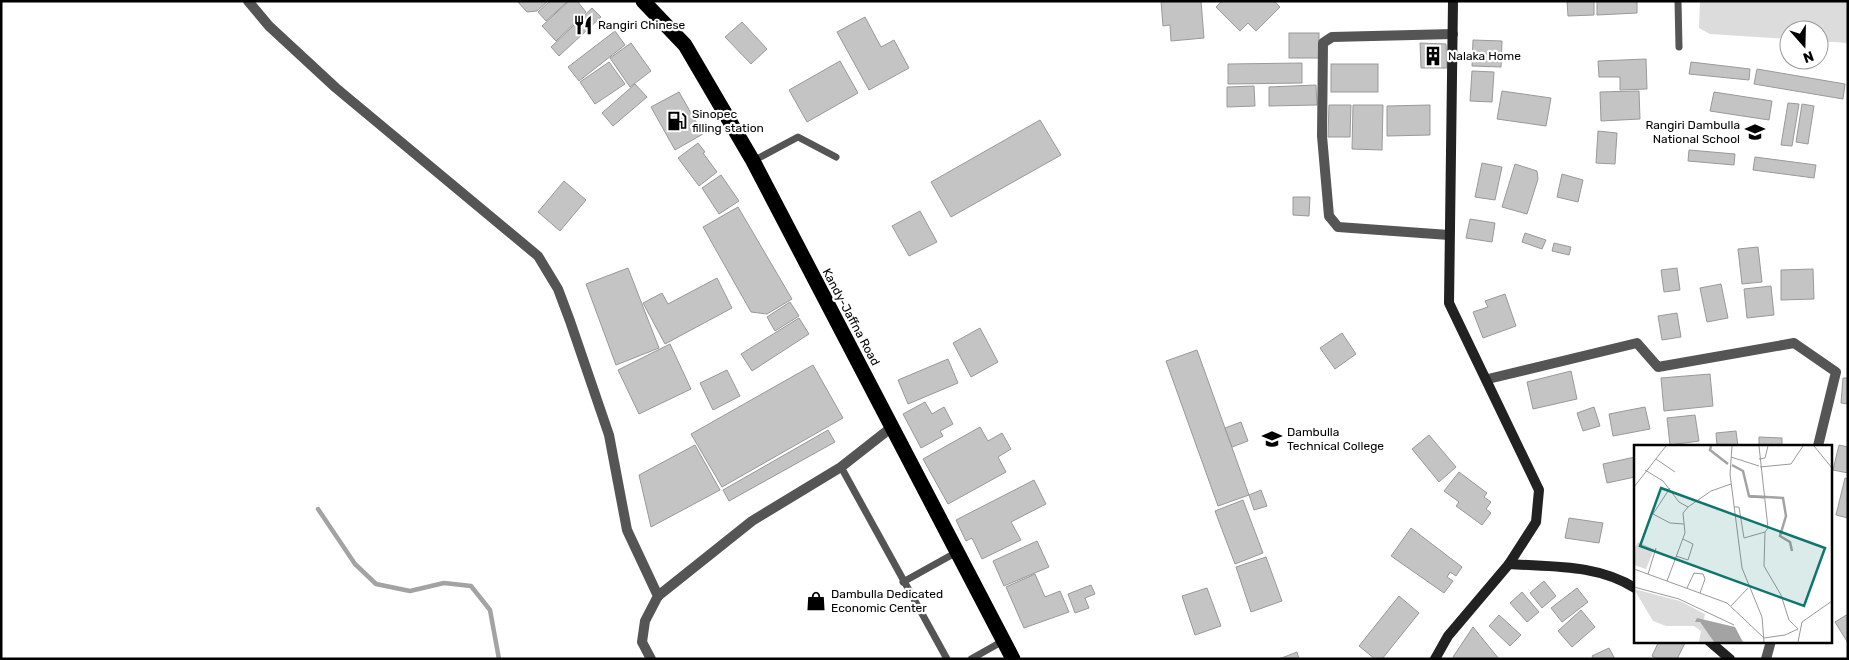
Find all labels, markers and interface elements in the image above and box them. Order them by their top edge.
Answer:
restaurant icon: Rangiri Chinese [572,14,594,36]
place label: Rangiri Chinese [598,18,686,32]
north arrow [1779,20,1829,70]
building icon: Nalaka Home [1422,45,1444,67]
text: N [1801,47,1816,66]
place label: Nalaka Home [1448,49,1521,63]
place label: Sinopec filling station [692,107,764,135]
fuel station icon: Sinopec filling station [666,110,688,132]
place label: Rangiri Dambulla National School [1645,118,1740,146]
school or university icon: Rangiri Dambulla National School [1744,121,1766,143]
street label: Kandy-Jaffna Road [820,266,882,368]
place label: Dambulla Technical College [1287,425,1384,453]
school or university icon: Dambulla Technical College [1261,428,1283,450]
inset map [1634,445,1832,642]
place label: Dambulla Dedicated Economic Center [831,587,943,615]
shop icon: Dambulla Dedicated Economic Center [805,590,827,612]

